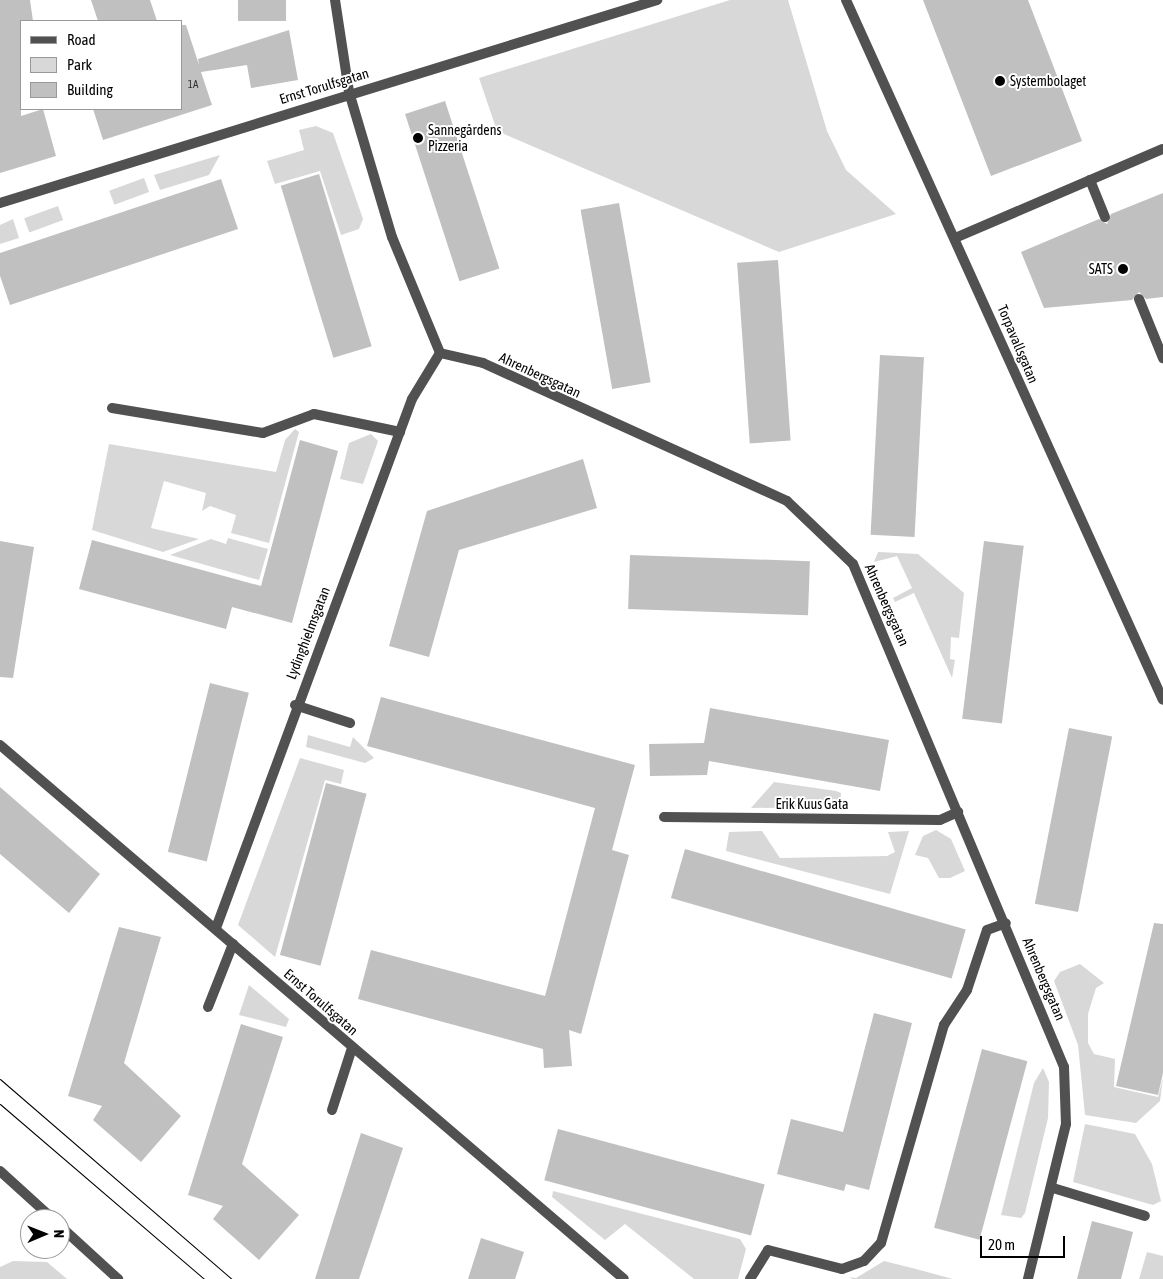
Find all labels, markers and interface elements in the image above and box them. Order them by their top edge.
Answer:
legend [20,20,182,110]
text: Road [67,31,96,48]
text: Park [67,56,92,73]
street label: Ernst Torulfsgatan [277,64,371,108]
place label: Systembolaget [1010,73,1086,89]
marker: Systembolaget [994,75,1006,87]
house number: 1A [188,77,198,91]
text: Building [67,81,113,98]
place label: Sannegårdens Pizzeria [428,122,501,154]
marker: Sannegårdens Pizzeria [412,132,424,144]
place label: SATS [1089,261,1113,277]
marker: SATS [1117,263,1129,275]
street label: Torpavallsgatan [994,302,1042,386]
street label: Ahrenbergsgatan [496,349,584,401]
street label: Ahrenbergsgatan [861,561,913,649]
street label: Lydinghielmsgatan [283,584,333,682]
street label: Erik Kuus Gata [776,796,848,812]
street label: Ahrenbergsgatan [1019,935,1069,1023]
street label: Ernst Torulfsgatan [281,965,361,1039]
north arrow [20,1209,70,1259]
scale bar [983,1226,1068,1258]
text: N [51,1229,67,1238]
text: 20 m [988,1236,1015,1253]

